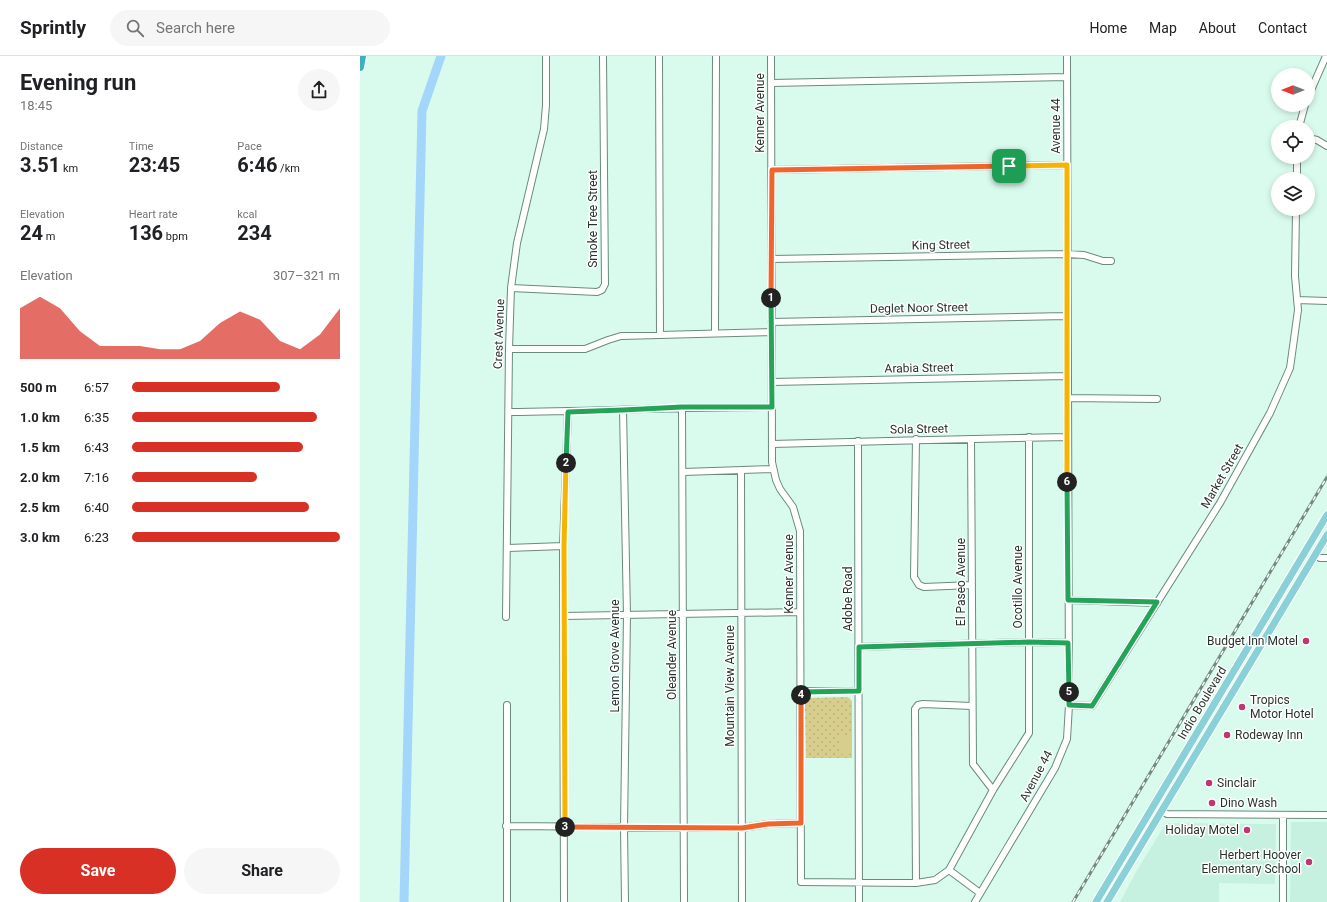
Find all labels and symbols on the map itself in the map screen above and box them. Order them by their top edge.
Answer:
north arrow [1271,68,1315,112]
street label: Kenner Avenue [753,73,767,153]
street label: Avenue 44 [1049,98,1063,154]
pin [992,149,1026,183]
street label: Smoke Tree Street [586,170,600,268]
street label: King Street [912,237,970,253]
pin: 1 [761,288,781,308]
street label: Crest Avenue [491,299,507,369]
street label: Deglet Noor Street [870,300,968,316]
street label: Arabia Street [884,360,954,376]
street label: Sola Street [890,421,948,437]
street label: Market Street [1198,441,1246,511]
pin: 2 [556,453,576,473]
pin: 6 [1057,472,1077,492]
street label: Kenner Avenue [782,534,796,614]
street label: El Paseo Avenue [954,538,968,626]
street label: Ocotillo Avenue [1011,545,1025,629]
street label: Adobe Road [841,566,855,632]
street label: Lemon Grove Avenue [608,600,622,713]
street label: Oleander Avenue [665,610,679,700]
street label: Mountain View Avenue [723,625,737,747]
place label: Budget Inn Motel [1207,634,1298,648]
marker: Budget Inn Motel [1301,636,1311,646]
street label: Indio Boulevard [1175,664,1229,742]
pin: 5 [1059,682,1079,702]
pin: 4 [791,685,811,705]
place label: Tropics Motor Hotel [1250,693,1314,721]
marker: Tropics Motor Hotel [1237,702,1247,712]
place label: Rodeway Inn [1235,728,1303,742]
marker: Rodeway Inn [1222,730,1232,740]
street label: Avenue 44 [1017,748,1055,804]
place label: Sinclair [1217,776,1256,790]
marker: Sinclair [1204,778,1214,788]
place label: Dino Wash [1220,796,1277,810]
marker: Dino Wash [1207,798,1217,808]
pin: 3 [555,817,575,837]
place label: Holiday Motel [1165,823,1239,837]
marker: Holiday Motel [1242,825,1252,835]
place label: Herbert Hoover Elementary School [1201,848,1301,876]
marker: Herbert Hoover Elementary School [1304,857,1314,867]

